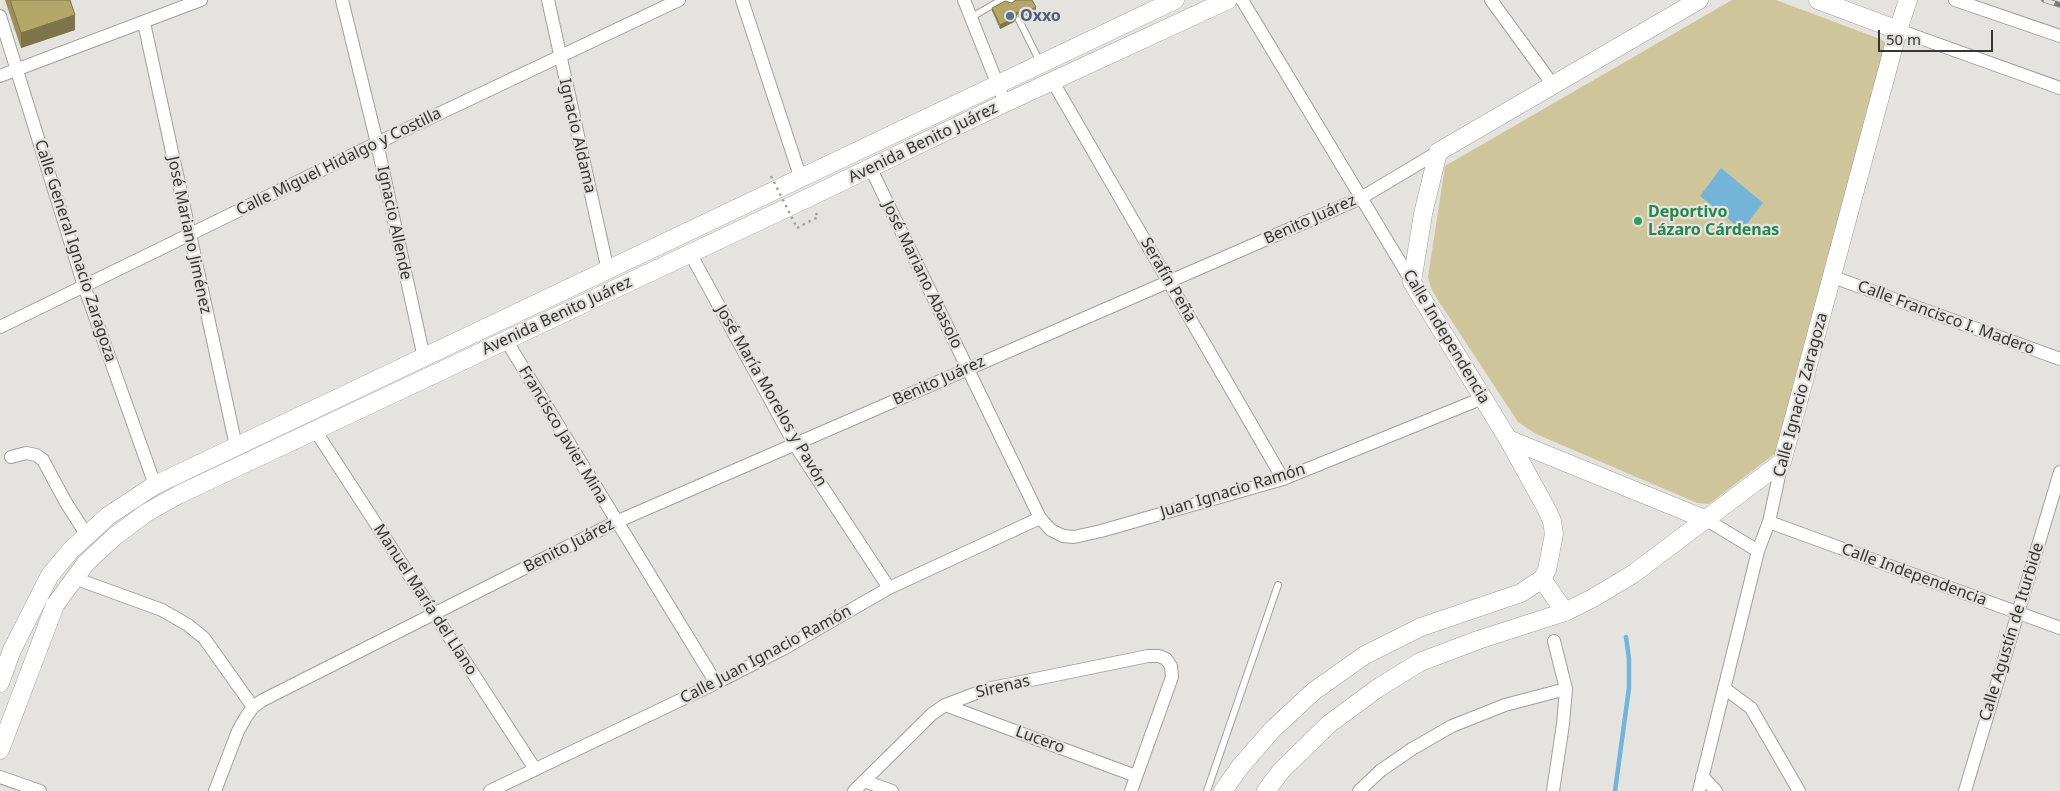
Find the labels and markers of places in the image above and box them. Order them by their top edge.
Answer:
place label: Oxxo [1020,6,1061,26]
marker: Oxxo [1004,10,1016,22]
place label: Deportivo Lázaro Cárdenas [1648,202,1779,240]
marker: Deportivo Lázaro Cárdenas [1632,215,1644,227]

